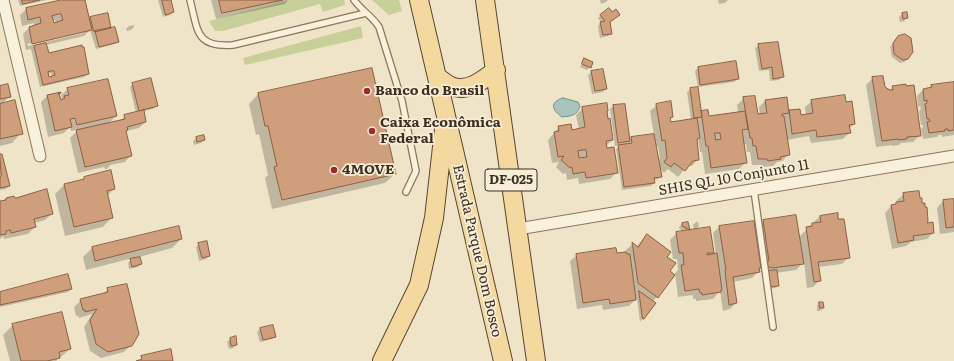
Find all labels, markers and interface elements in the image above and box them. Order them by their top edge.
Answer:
place label: Banco do Brasil [375,83,484,99]
marker: Banco do Brasil [362,86,372,96]
place label: Caixa Econômica Federal [380,115,501,148]
marker: Caixa Econômica Federal [367,126,377,136]
street label: SHIS QL 10 Conjunto 11 [657,156,811,200]
place label: 4MOVE [342,162,394,178]
street label: Estrada Parque Dom Bosco [449,163,505,339]
marker: 4MOVE [329,165,339,175]
road number: DF-025 [485,169,537,191]

